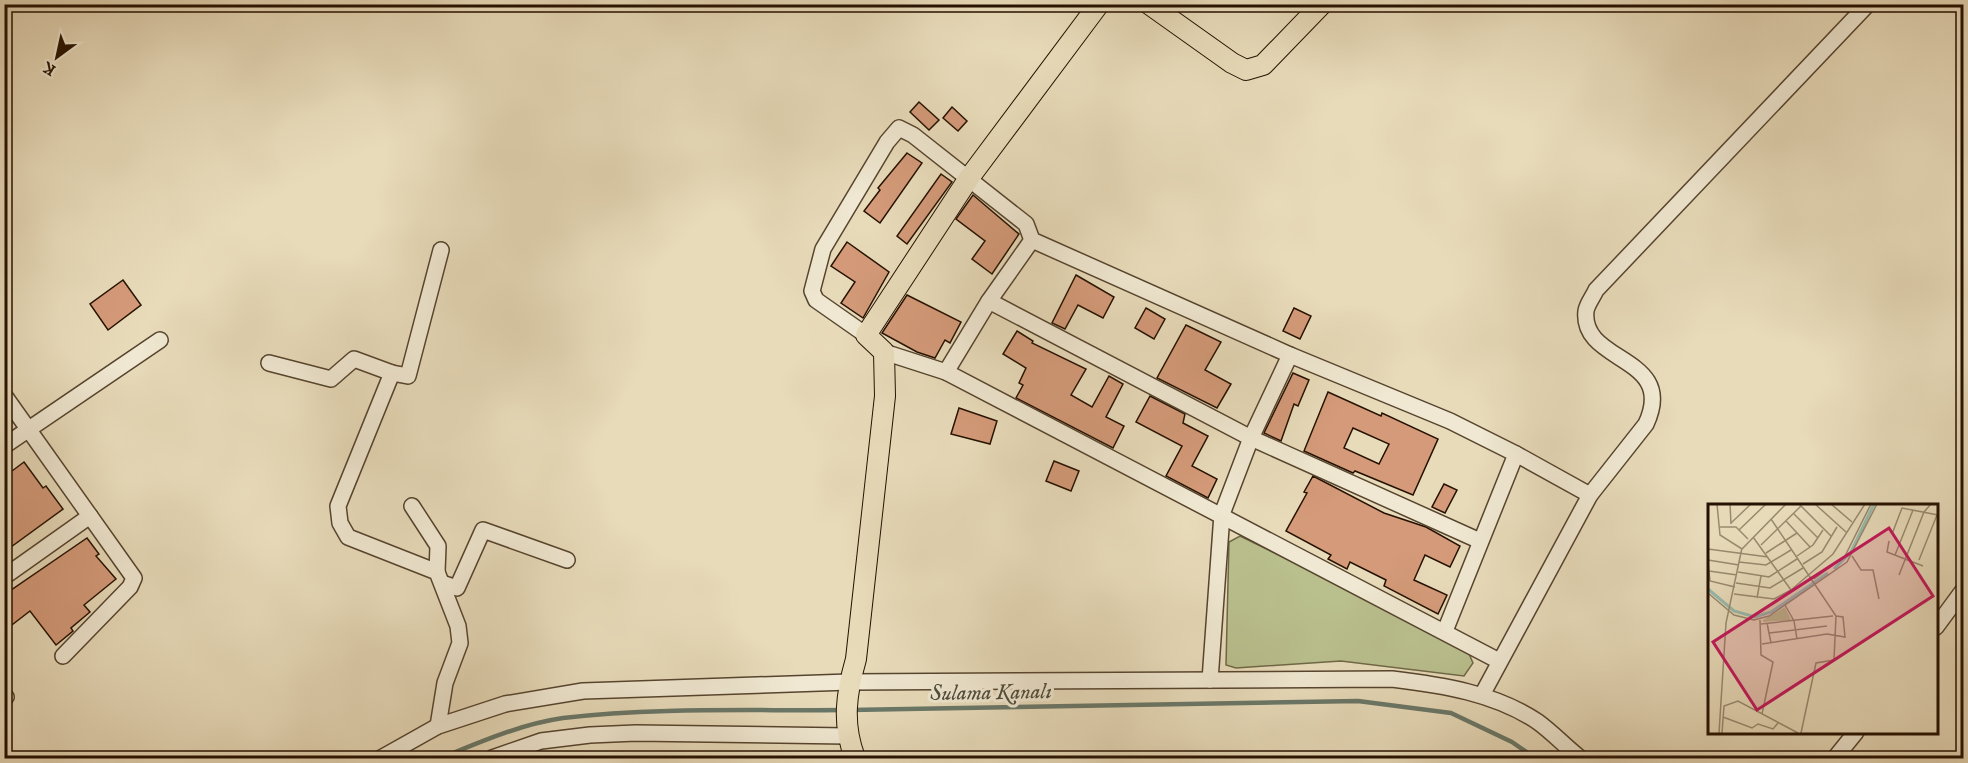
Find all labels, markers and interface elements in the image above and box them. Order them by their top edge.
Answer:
north arrow [27,27,87,87]
text: K [38,56,60,79]
inset map [1708,504,1938,733]
water label: Sulama Kanalı [930,678,1052,708]

